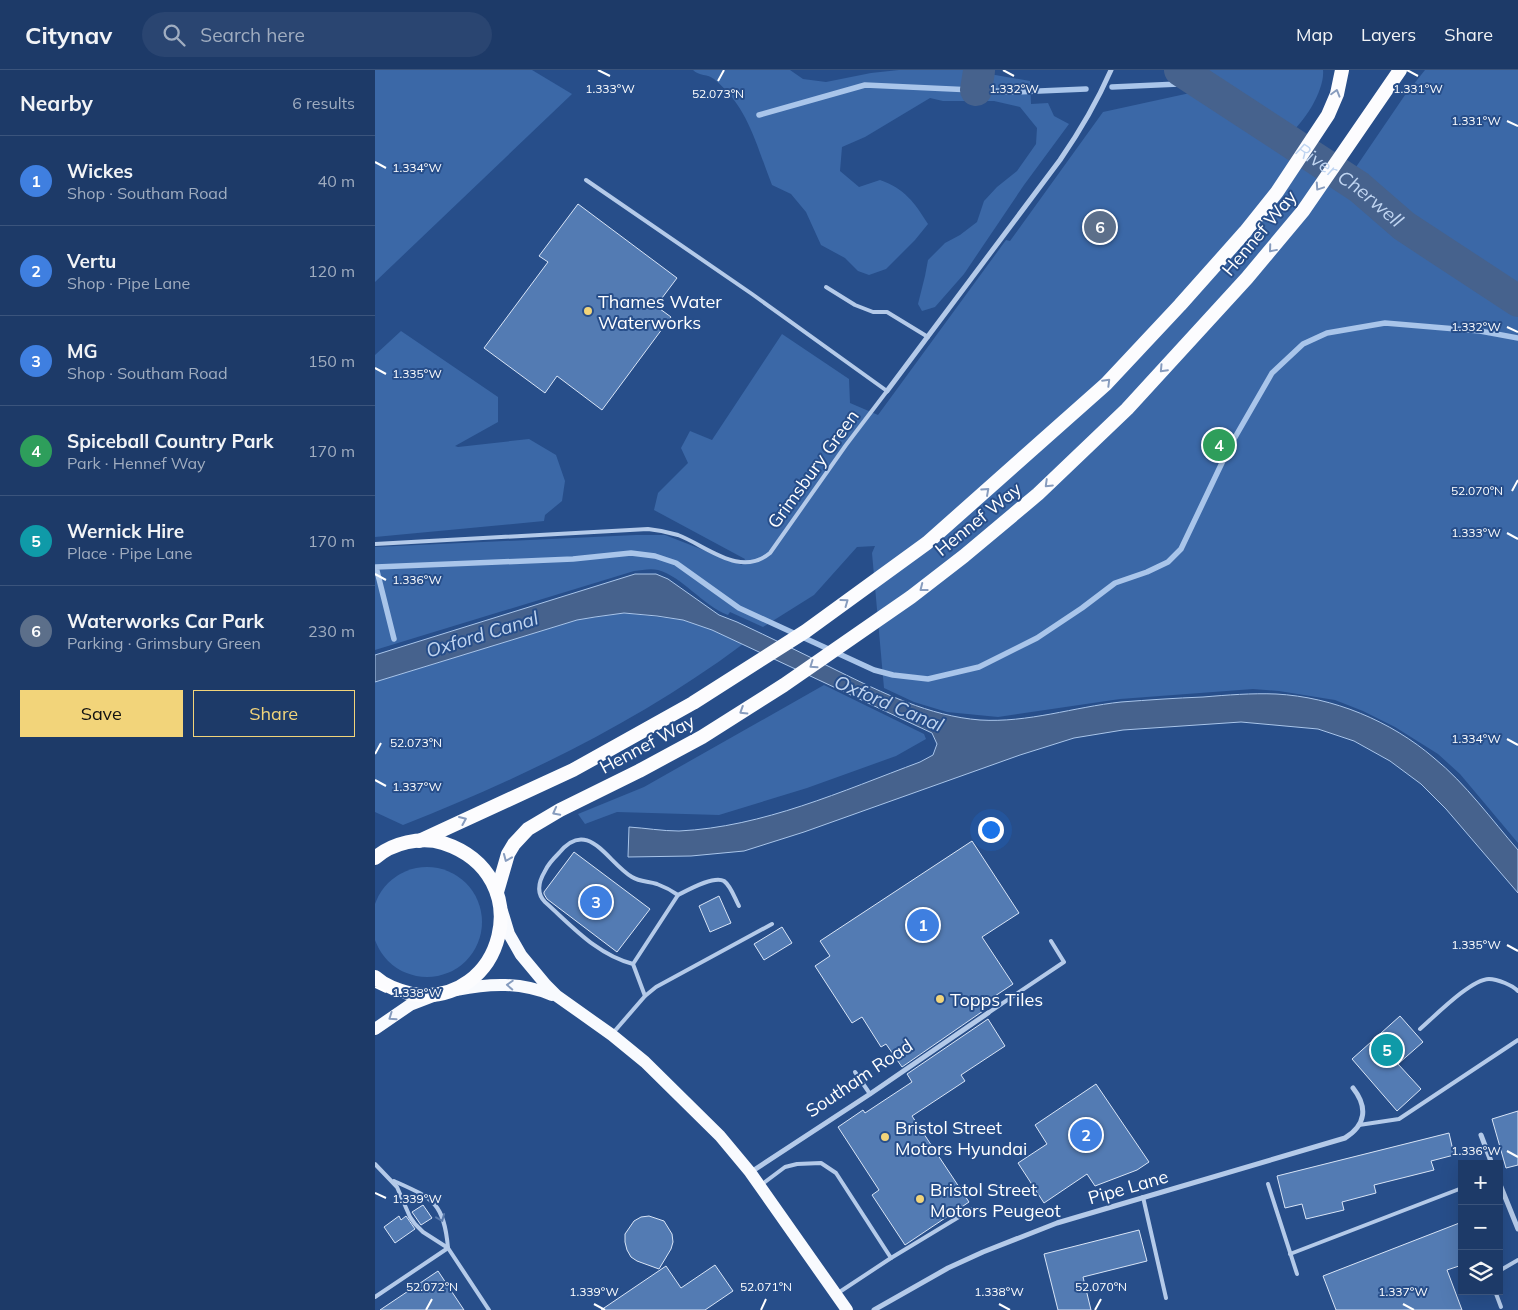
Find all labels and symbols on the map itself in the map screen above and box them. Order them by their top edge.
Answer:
text: 1.333°W [585,81,635,96]
text: 1.332°W [989,81,1039,96]
text: 1.331°W [1393,81,1443,96]
text: 52.073°N [692,86,744,101]
one-way arrow [1331,89,1341,98]
text: 1.331°W [1451,113,1501,128]
water label: River Cherwell [1292,137,1409,232]
text: 1.334°W [392,160,442,175]
one-way arrow [1316,182,1325,191]
street label: Hennef Way [1217,185,1302,280]
pin: 6 [1084,208,1116,246]
one-way arrow [1268,243,1277,252]
place label: Thames Water Waterworks [598,290,722,334]
marker: Thames Water Waterworks [582,305,594,317]
text: 1.332°W [1451,319,1501,334]
one-way arrow [1160,364,1169,373]
text: 1.335°W [392,366,442,381]
one-way arrow [1101,379,1110,388]
street label: Grimsbury Green [762,405,864,533]
pin: 4 [1203,426,1235,464]
street label: Hennef Way [930,477,1026,561]
one-way arrow [1045,478,1054,487]
text: 52.070°N [1451,483,1503,498]
one-way arrow [980,488,989,497]
text: 1.333°W [1451,525,1501,540]
text: 1.336°W [392,572,442,587]
one-way arrow [920,582,929,590]
one-way arrow [839,600,848,608]
water label: Oxford Canal [423,605,541,662]
one-way arrow [809,659,819,668]
water label: Oxford Canal [831,669,948,737]
one-way arrow [740,705,749,714]
street label: Hennef Way [595,709,699,779]
text: 1.334°W [1451,731,1501,746]
text: 52.073°N [390,735,442,750]
text: 1.337°W [392,779,442,794]
one-way arrow [552,806,561,816]
one-way arrow [458,816,467,827]
your location [978,817,1004,843]
one-way arrow [503,853,514,862]
pin: 3 [580,883,612,921]
pin: 1 [907,906,939,944]
text: 1.335°W [1451,937,1501,952]
one-way arrow [506,979,514,990]
text: 1.338°W [392,985,442,1000]
place label: Topps Tiles [950,988,1043,1011]
marker: Topps Tiles [934,993,946,1005]
one-way arrow [388,1011,398,1020]
pin: 5 [1371,1031,1403,1069]
street label: Southam Road [801,1034,917,1122]
place label: Bristol Street Motors Hyundai [895,1116,1027,1160]
pin: 2 [1070,1116,1102,1154]
marker: Bristol Street Motors Hyundai [879,1131,891,1143]
text: 1.336°W [1451,1143,1501,1158]
street label: Pipe Lane [1085,1165,1171,1209]
place label: Bristol Street Motors Peugeot [930,1178,1061,1222]
text: 1.339°W [392,1191,442,1206]
marker: Bristol Street Motors Peugeot [914,1193,926,1205]
one-way arrow [435,1213,446,1222]
text: 52.072°N [406,1279,458,1294]
text: 52.071°N [740,1279,792,1294]
text: 52.070°N [1075,1279,1127,1294]
text: 1.339°W [569,1284,619,1299]
text: 1.338°W [974,1284,1024,1299]
text: 1.337°W [1378,1284,1428,1299]

